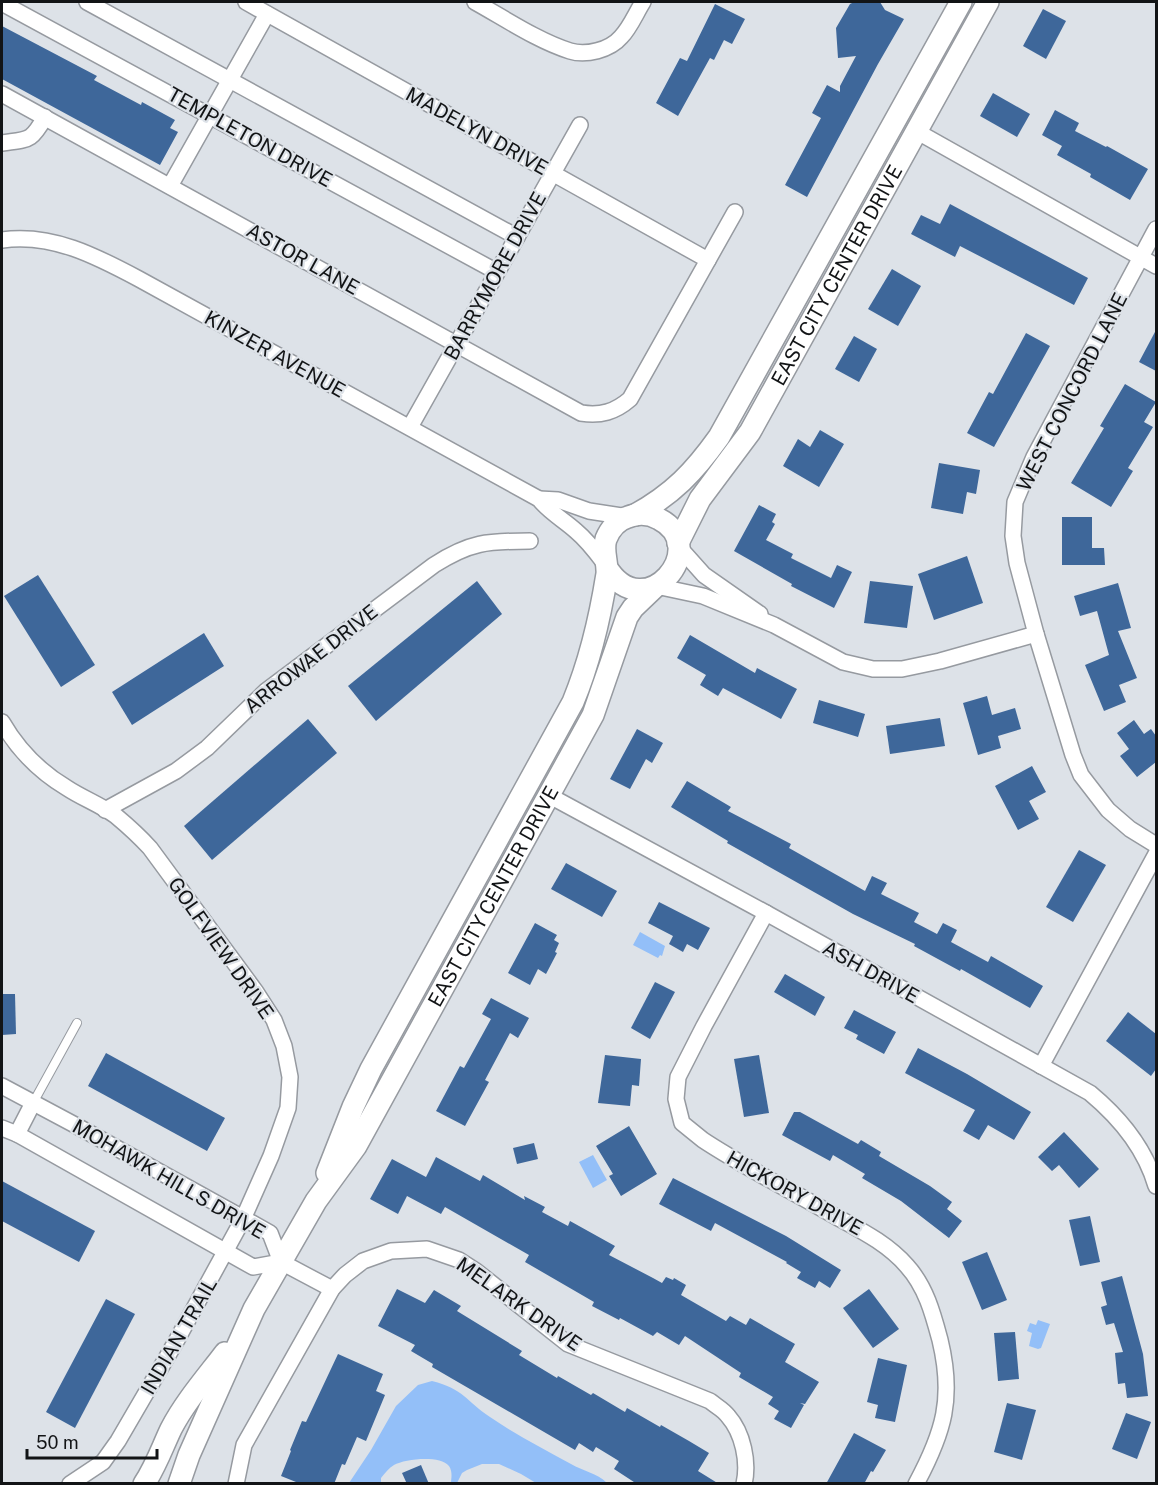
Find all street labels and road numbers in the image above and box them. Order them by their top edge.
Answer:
street label: TEMPLETON DRIVE [164,82,336,192]
street label: MADELYN DRIVE [402,82,552,180]
street label: EAST CITY CENTER DRIVE [766,161,907,390]
street label: BARRYMORE DRIVE [439,188,551,364]
street label: ASTOR LANE [242,218,364,300]
street label: WEST CONCORD LANE [1012,289,1132,495]
street label: KINZER AVENUE [200,305,350,403]
street label: ARROWAE DRIVE [240,599,382,719]
street label: EAST CITY CENTER DRIVE [423,782,564,1011]
street label: GOLFVIEW DRIVE [163,873,279,1023]
street label: ASH DRIVE [819,936,923,1008]
street label: MOHAWK HILLS DRIVE [68,1114,270,1244]
street label: HICKORY DRIVE [723,1146,867,1240]
street label: MELARK DRIVE [452,1252,586,1356]
street label: INDIAN TRAIL [136,1273,222,1399]

